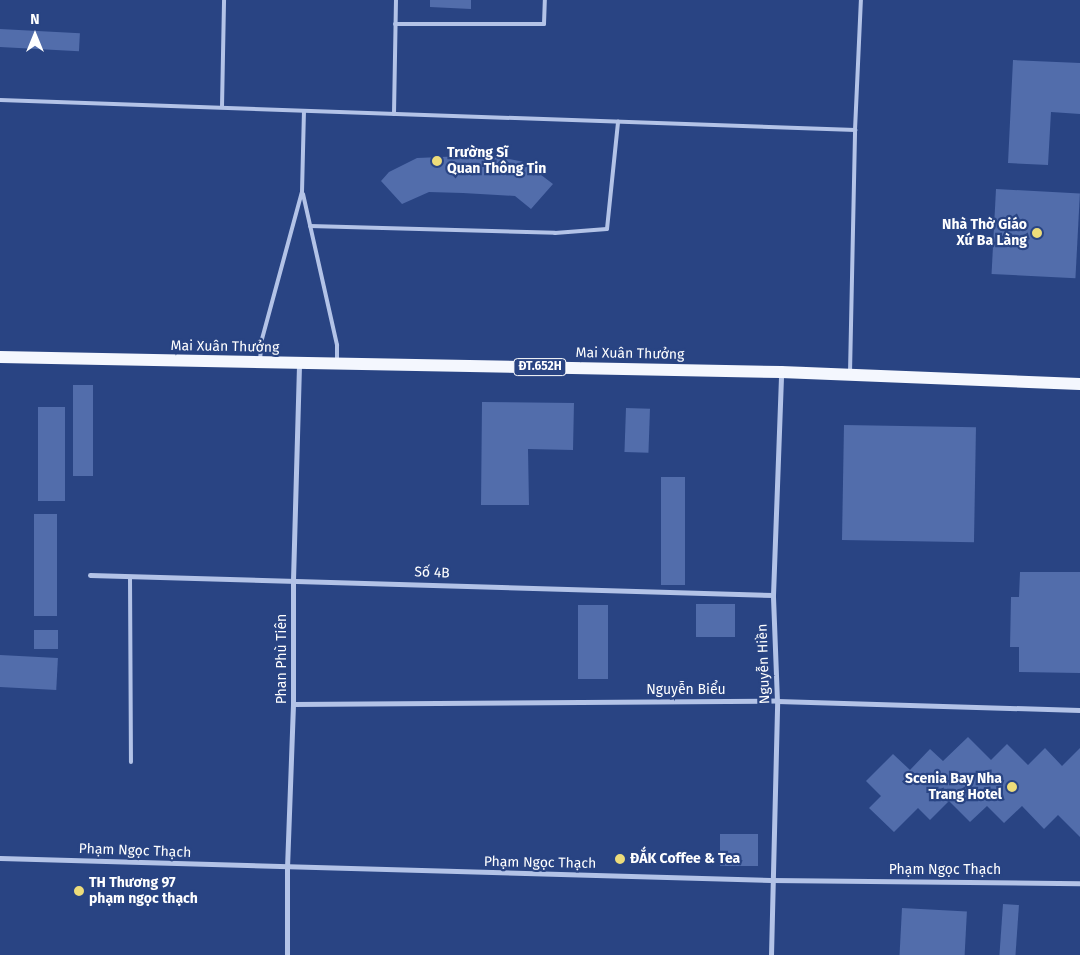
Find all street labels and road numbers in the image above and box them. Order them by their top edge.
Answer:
street label: Mai Xuân Thưởng [171,338,279,356]
street label: Mai Xuân Thưởng [576,345,684,363]
road number: ĐT.652H [512,358,568,377]
street label: Số 4B [414,564,450,582]
street label: Phan Phù Tiên [274,614,290,704]
street label: Nguyễn Hiền [754,623,774,705]
street label: Nguyễn Biểu [646,682,726,698]
street label: Phạm Ngọc Thạch [78,841,192,861]
street label: Phạm Ngọc Thạch [484,854,596,872]
street label: Phạm Ngọc Thạch [889,862,1001,878]

